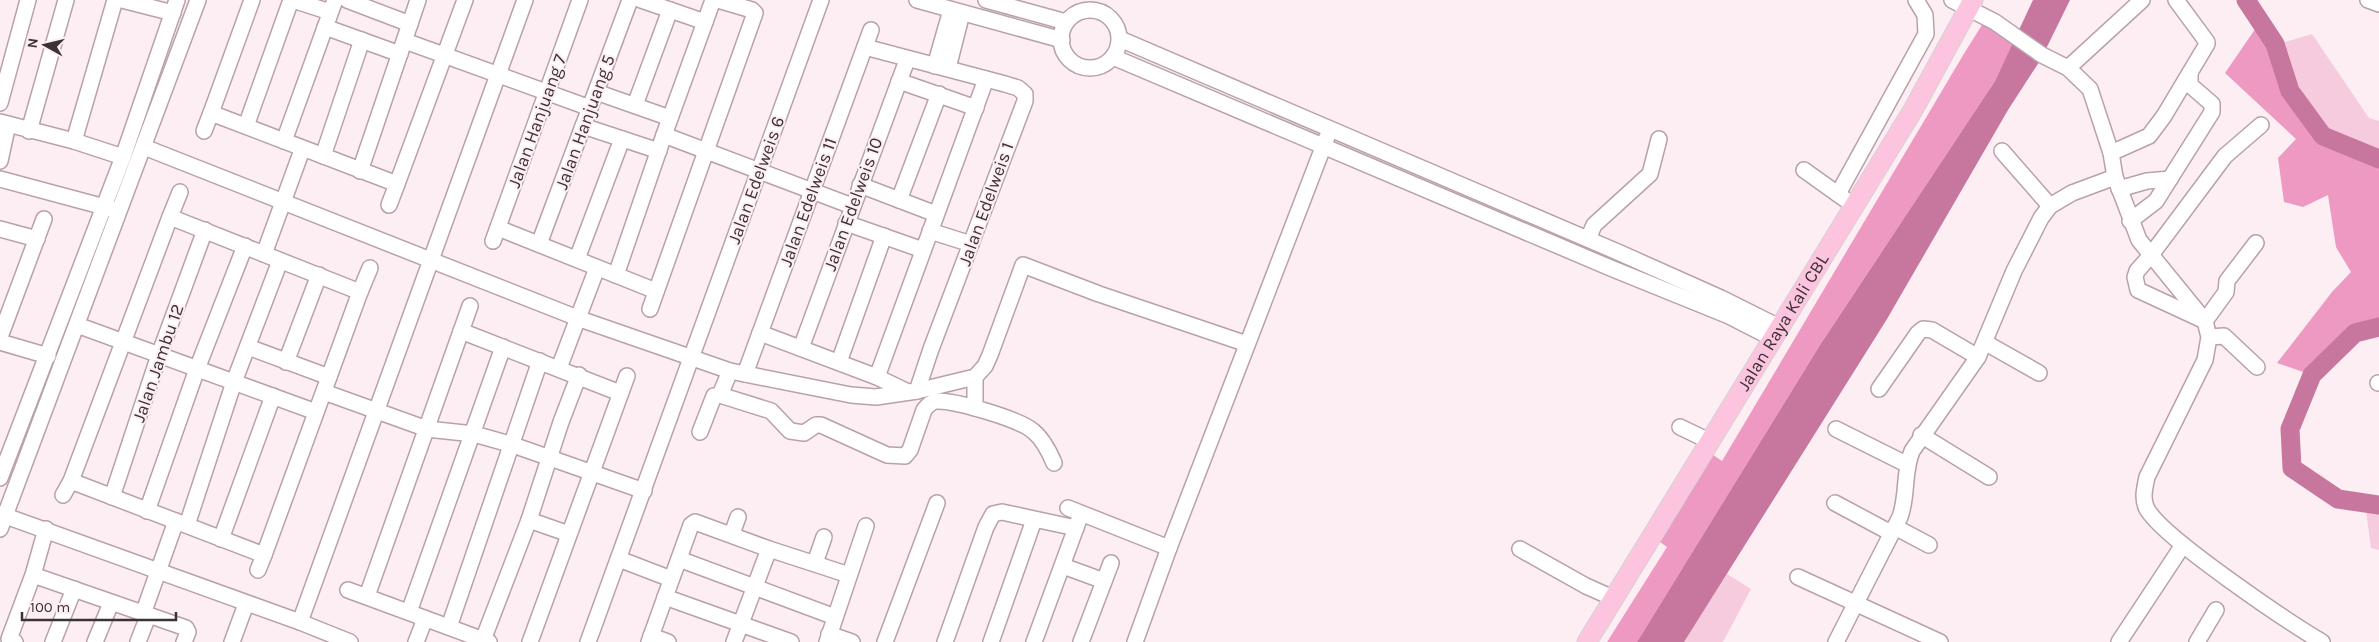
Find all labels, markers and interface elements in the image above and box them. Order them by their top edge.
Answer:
north arrow [20,20,70,70]
text: N [24,37,42,49]
street label: Jalan Hanjuang 7 [503,51,572,191]
street label: Jalan Hanjuang 5 [550,52,620,192]
street label: Jalan Edelweis 6 [723,113,789,247]
street label: Jalan Edelweis 10 [819,134,887,274]
street label: Jalan Edelweis 11 [774,135,842,269]
street label: Jalan Edelweis 1 [953,139,1019,269]
street label: Jalan Raya Kali CBL [1733,249,1834,395]
street label: Jalan Jambu 12 [127,301,189,425]
scale bar [22,590,176,622]
text: 100 m [30,598,70,616]

